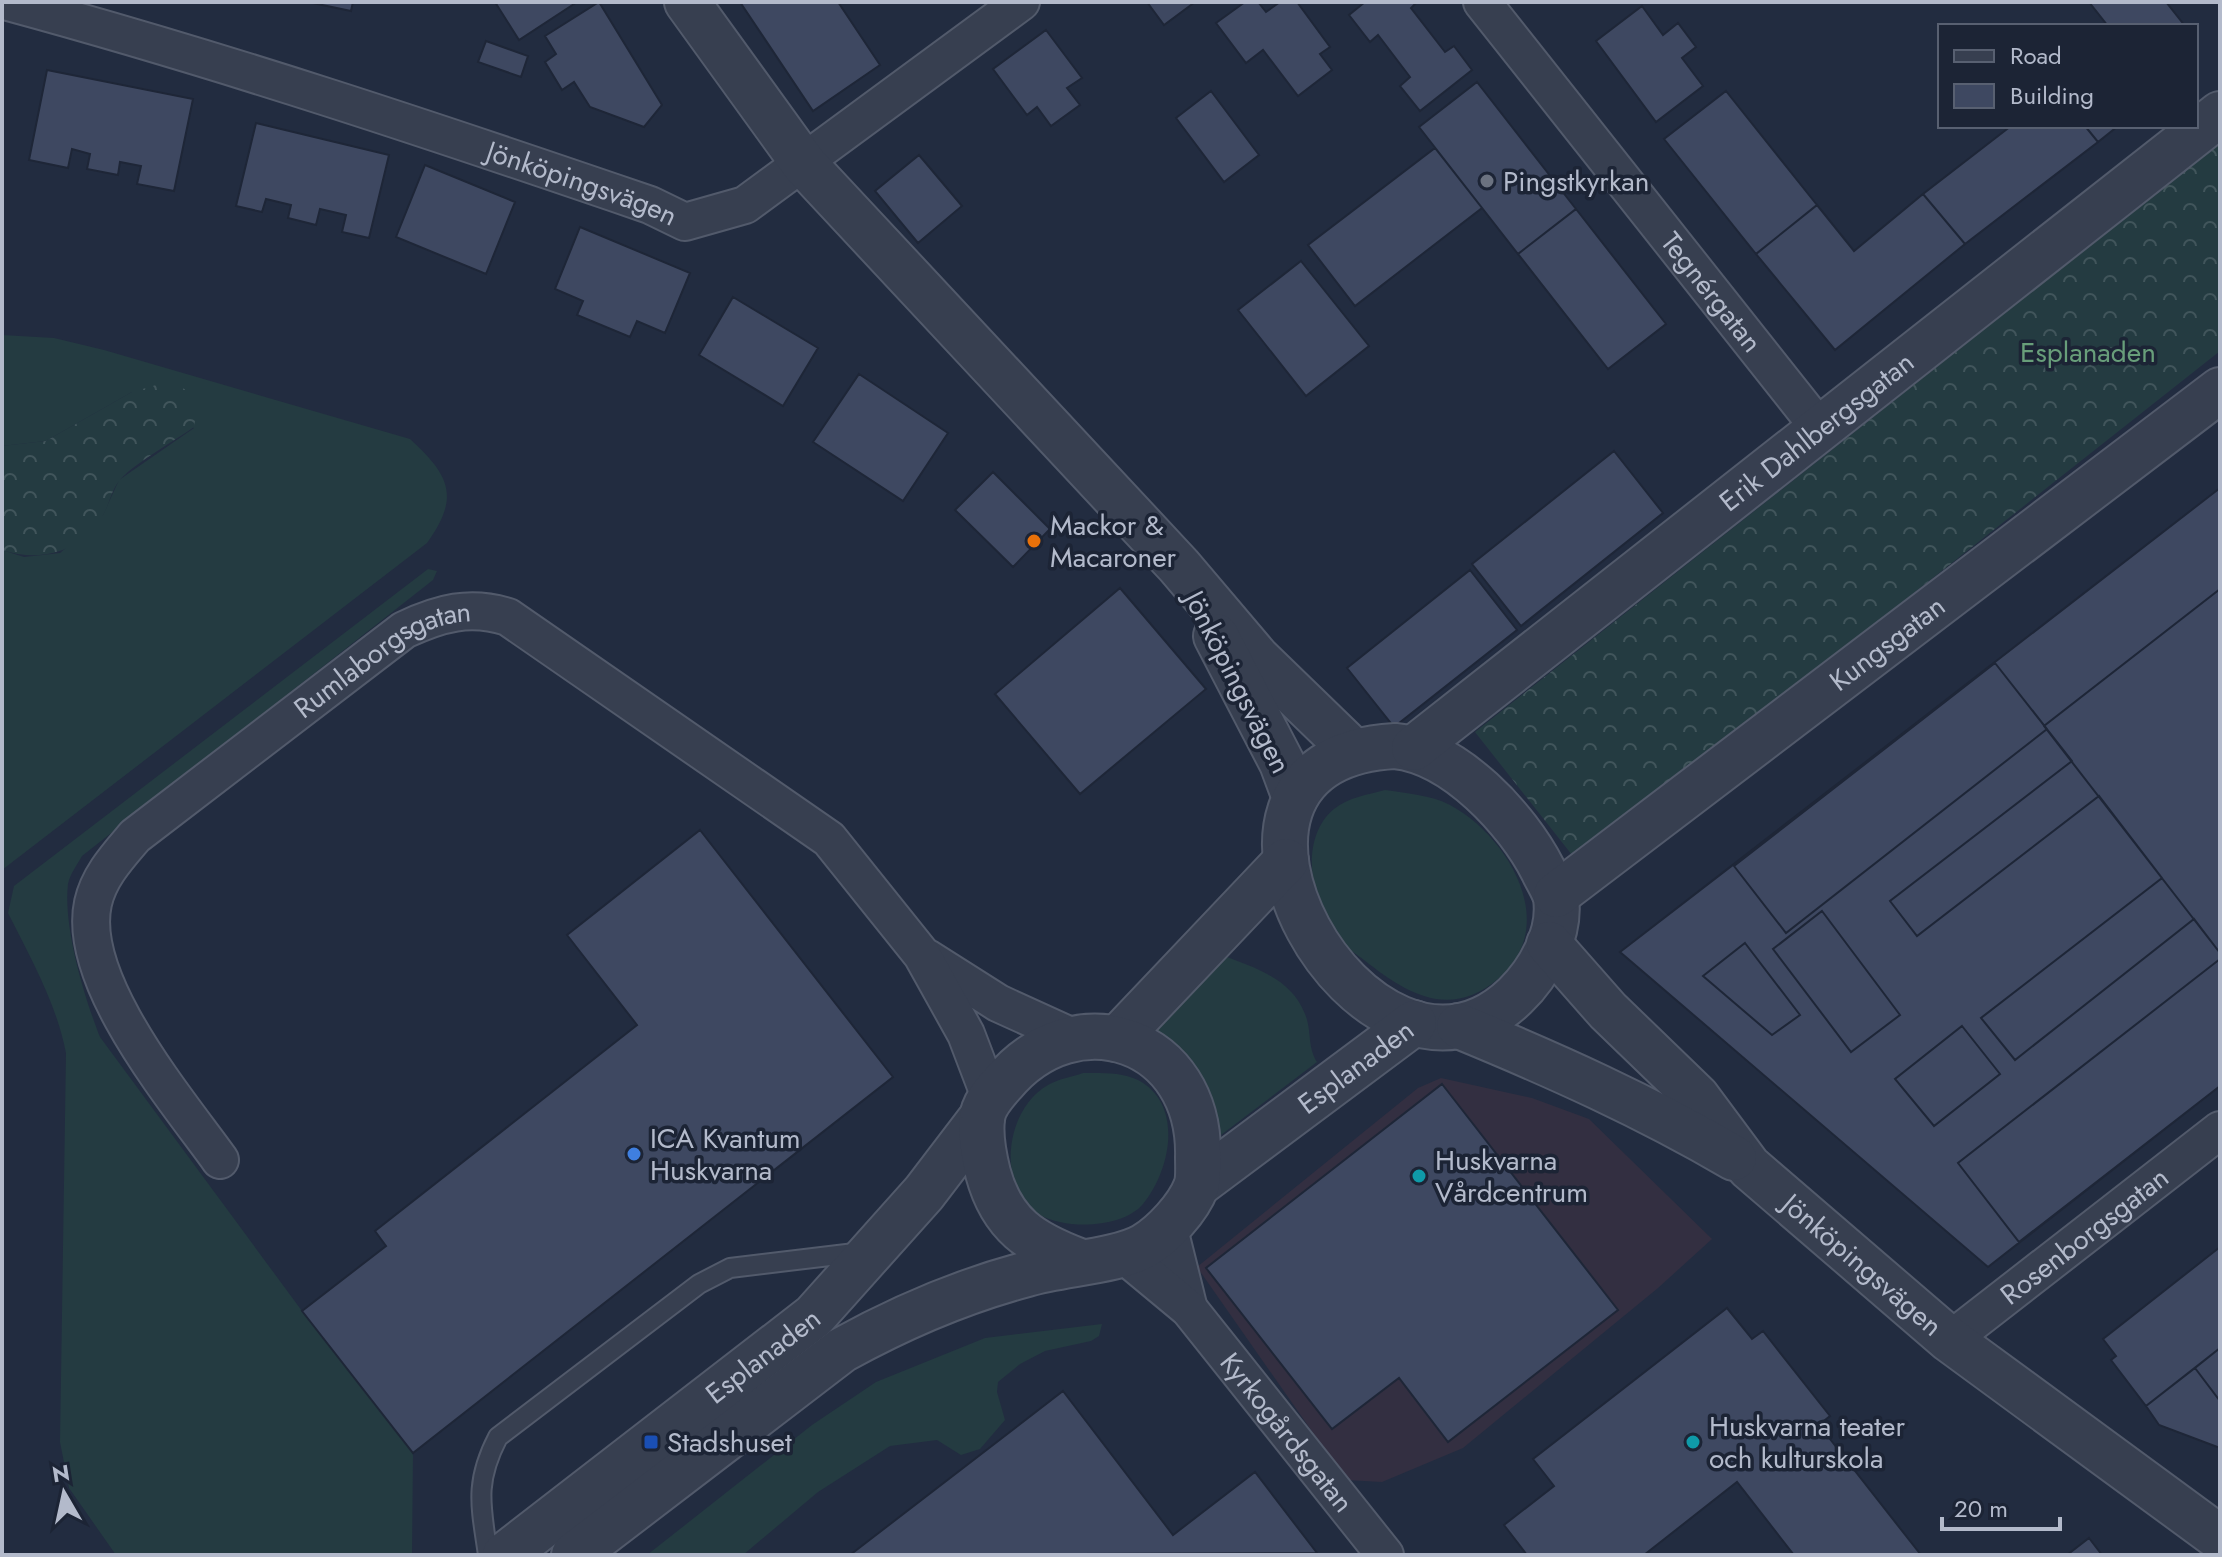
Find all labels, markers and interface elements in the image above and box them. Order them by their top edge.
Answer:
legend [1938,24,2198,128]
text: Road [2010,38,2062,73]
text: Building [2010,78,2094,113]
street label: Jönköpingsvägen [477,130,684,236]
place label: Pingstkyrkan [1503,161,1649,202]
marker: Pingstkyrkan [1478,172,1496,190]
street label: Tegnérgatan [1651,223,1772,361]
park label: Esplanaden [2020,332,2156,373]
street label: Erik Dahlbergsgatan [1711,342,1923,521]
place label: Mackor & Macaroner [1050,505,1177,578]
marker: Mackor & Macaroner [1025,532,1043,550]
street label: Jönköpingsvägen [1172,580,1301,781]
street label: Kungsgatan [1821,586,1954,701]
street label: Rumlaborgsgatan [285,591,472,728]
street label: Esplanaden [1289,1010,1423,1124]
place label: ICA Kvantum Huskvarna [650,1118,801,1191]
place label: Huskvarna Vårdcentrum [1435,1140,1588,1213]
marker: ICA Kvantum Huskvarna [625,1145,643,1163]
street label: Rosenborgsgatan [1992,1157,2177,1315]
marker: Huskvarna Vårdcentrum [1410,1167,1428,1185]
street label: Jönköpingsvägen [1770,1182,1951,1346]
street label: Esplanaden [697,1298,829,1414]
street label: Kyrkogårdsgatan [1210,1344,1363,1521]
place label: Huskvarna teater och kulturskola [1709,1406,1905,1479]
place label: Stadshuset [667,1422,792,1463]
marker: Stadshuset [642,1433,660,1451]
marker: Huskvarna teater och kulturskola [1684,1433,1702,1451]
north arrow [24,1453,104,1533]
text: N [50,1456,72,1490]
scale bar [1942,1481,2060,1531]
text: 20 m [1954,1491,2008,1526]

